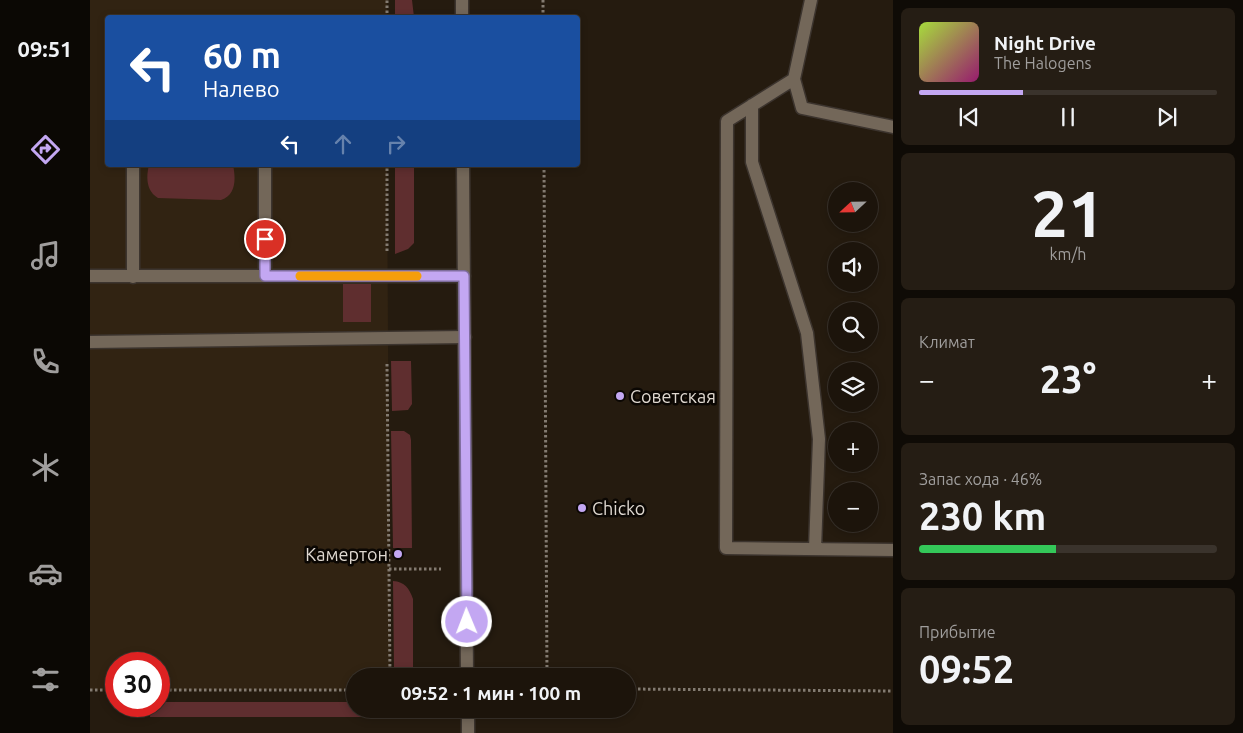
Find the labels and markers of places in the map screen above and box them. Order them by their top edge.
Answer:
pin [244,218,286,260]
place label: Советская [630,386,716,406]
marker: Советская [614,390,626,402]
place label: Chicko [592,498,645,518]
marker: Chicko [576,502,588,514]
place label: Камертон [305,544,388,564]
marker: Камертон [392,548,404,560]

